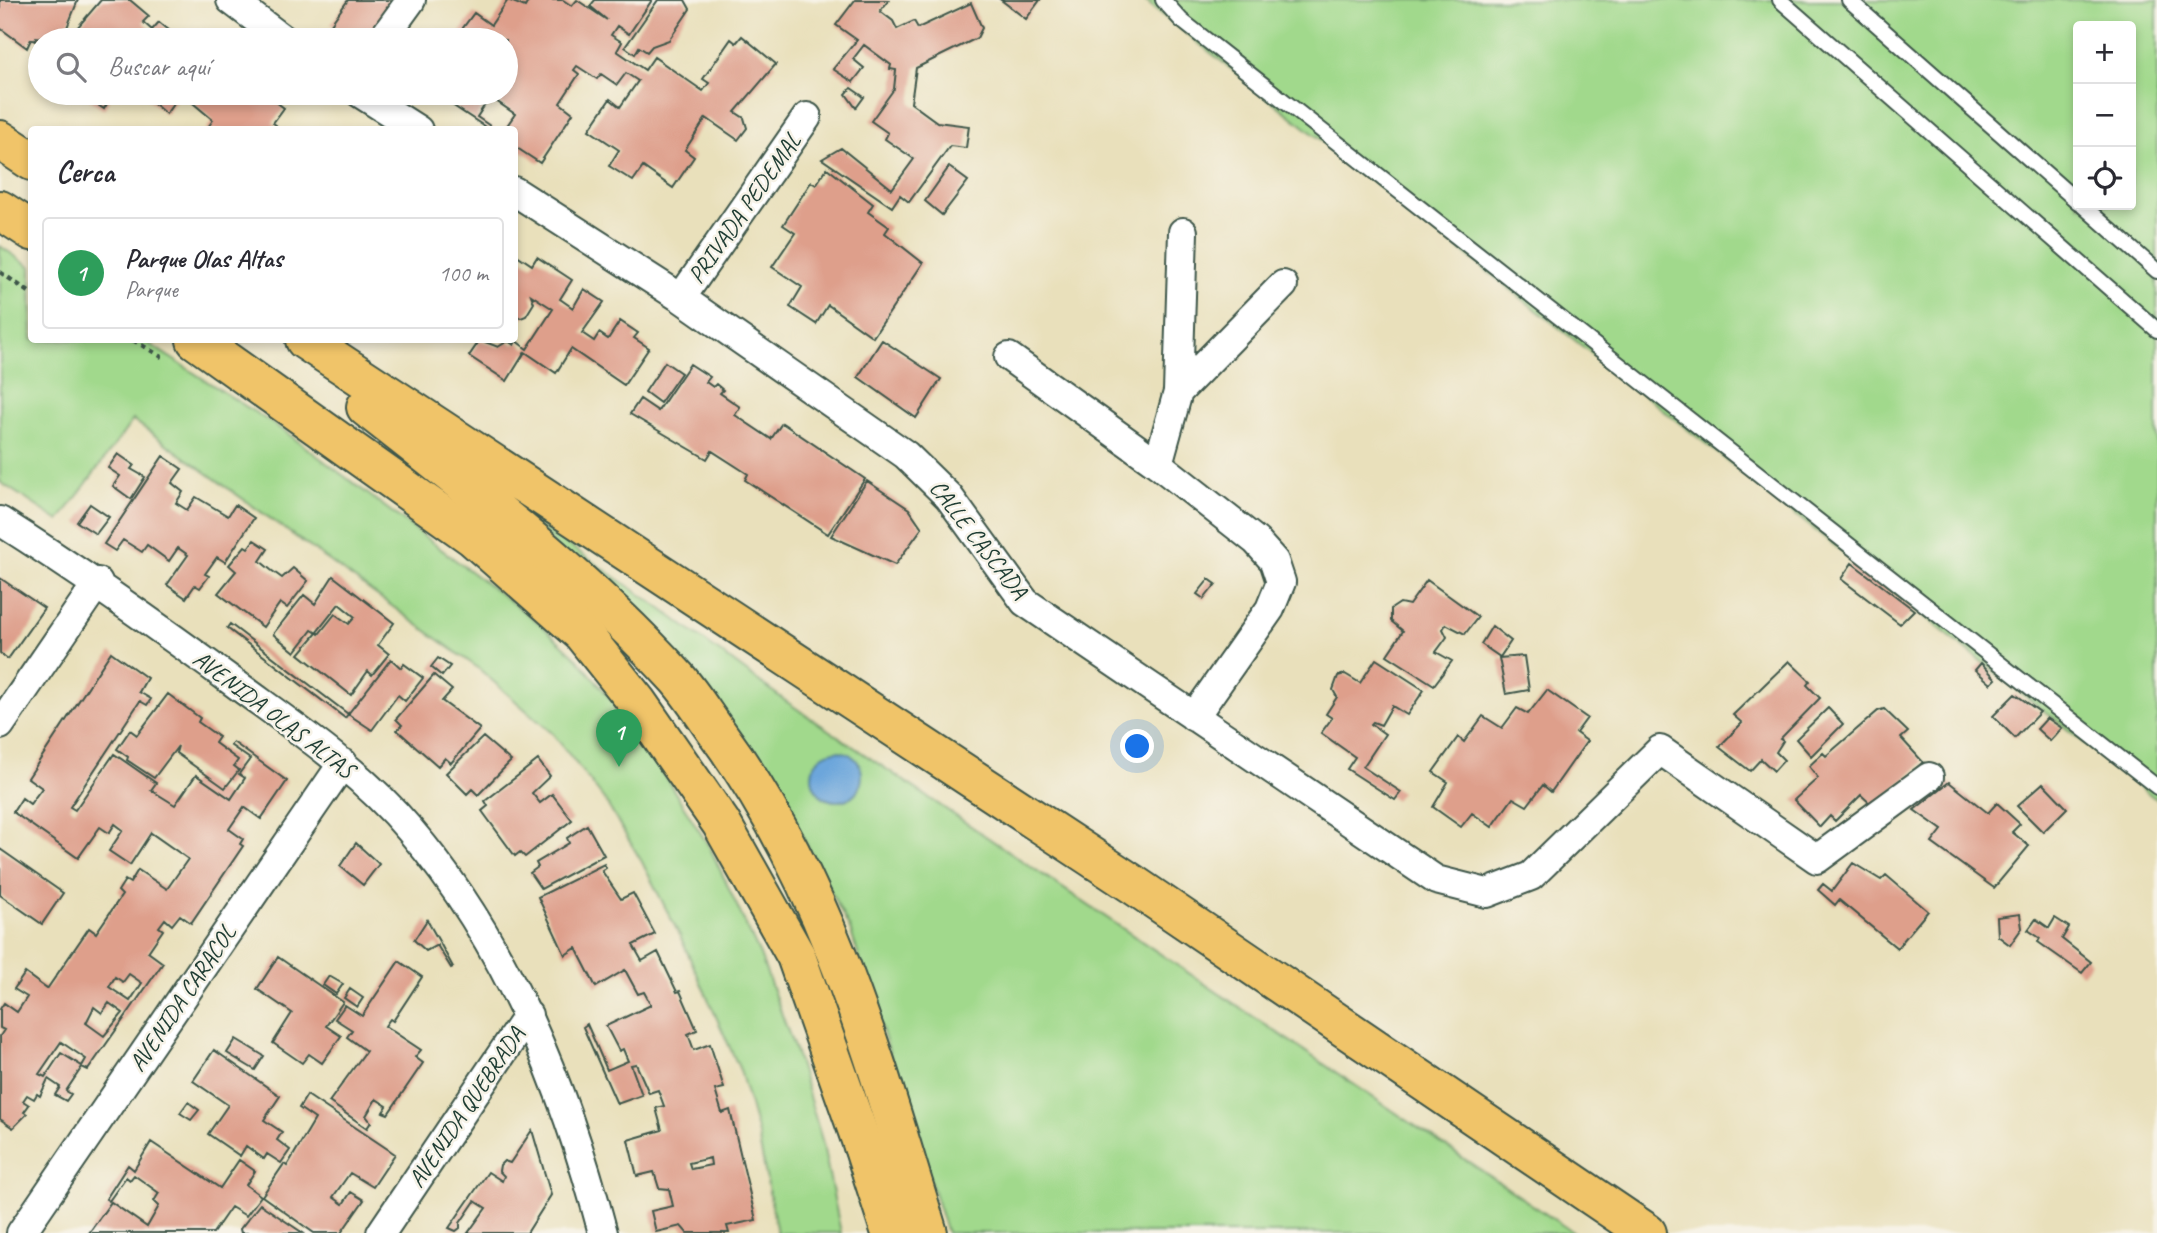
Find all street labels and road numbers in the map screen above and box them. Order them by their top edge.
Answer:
street label: PRIVADA PEDEMAL [681,126,807,289]
street label: CALLE CASCADA [923,473,1035,605]
street label: AVENIDA OLAS ALTAS [187,643,363,787]
street label: AVENIDA CARACOL [122,918,242,1077]
street label: AVENIDA QUEBRADA [401,1020,531,1193]

